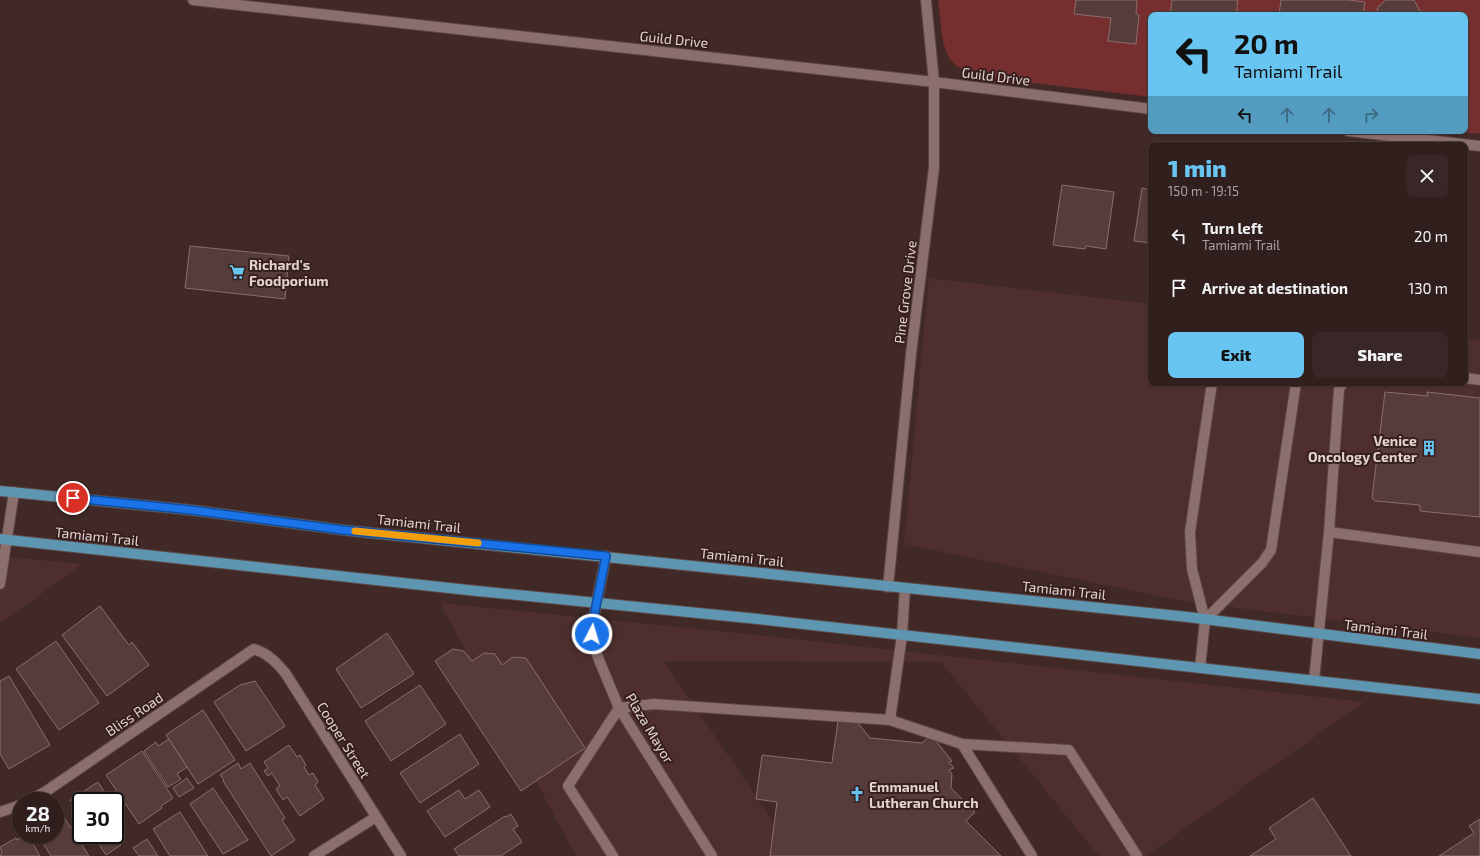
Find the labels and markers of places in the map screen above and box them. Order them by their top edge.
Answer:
place label: Richard's Foodporium [249,256,329,289]
supermarket icon: Richard's Foodporium [228,263,246,281]
place label: Venice Oncology Center [1308,432,1417,465]
building icon: Venice Oncology Center [1420,439,1438,457]
pin [56,481,90,515]
place label: Emmanuel Lutheran Church [869,778,979,811]
church icon: Emmanuel Lutheran Church [848,785,866,803]

